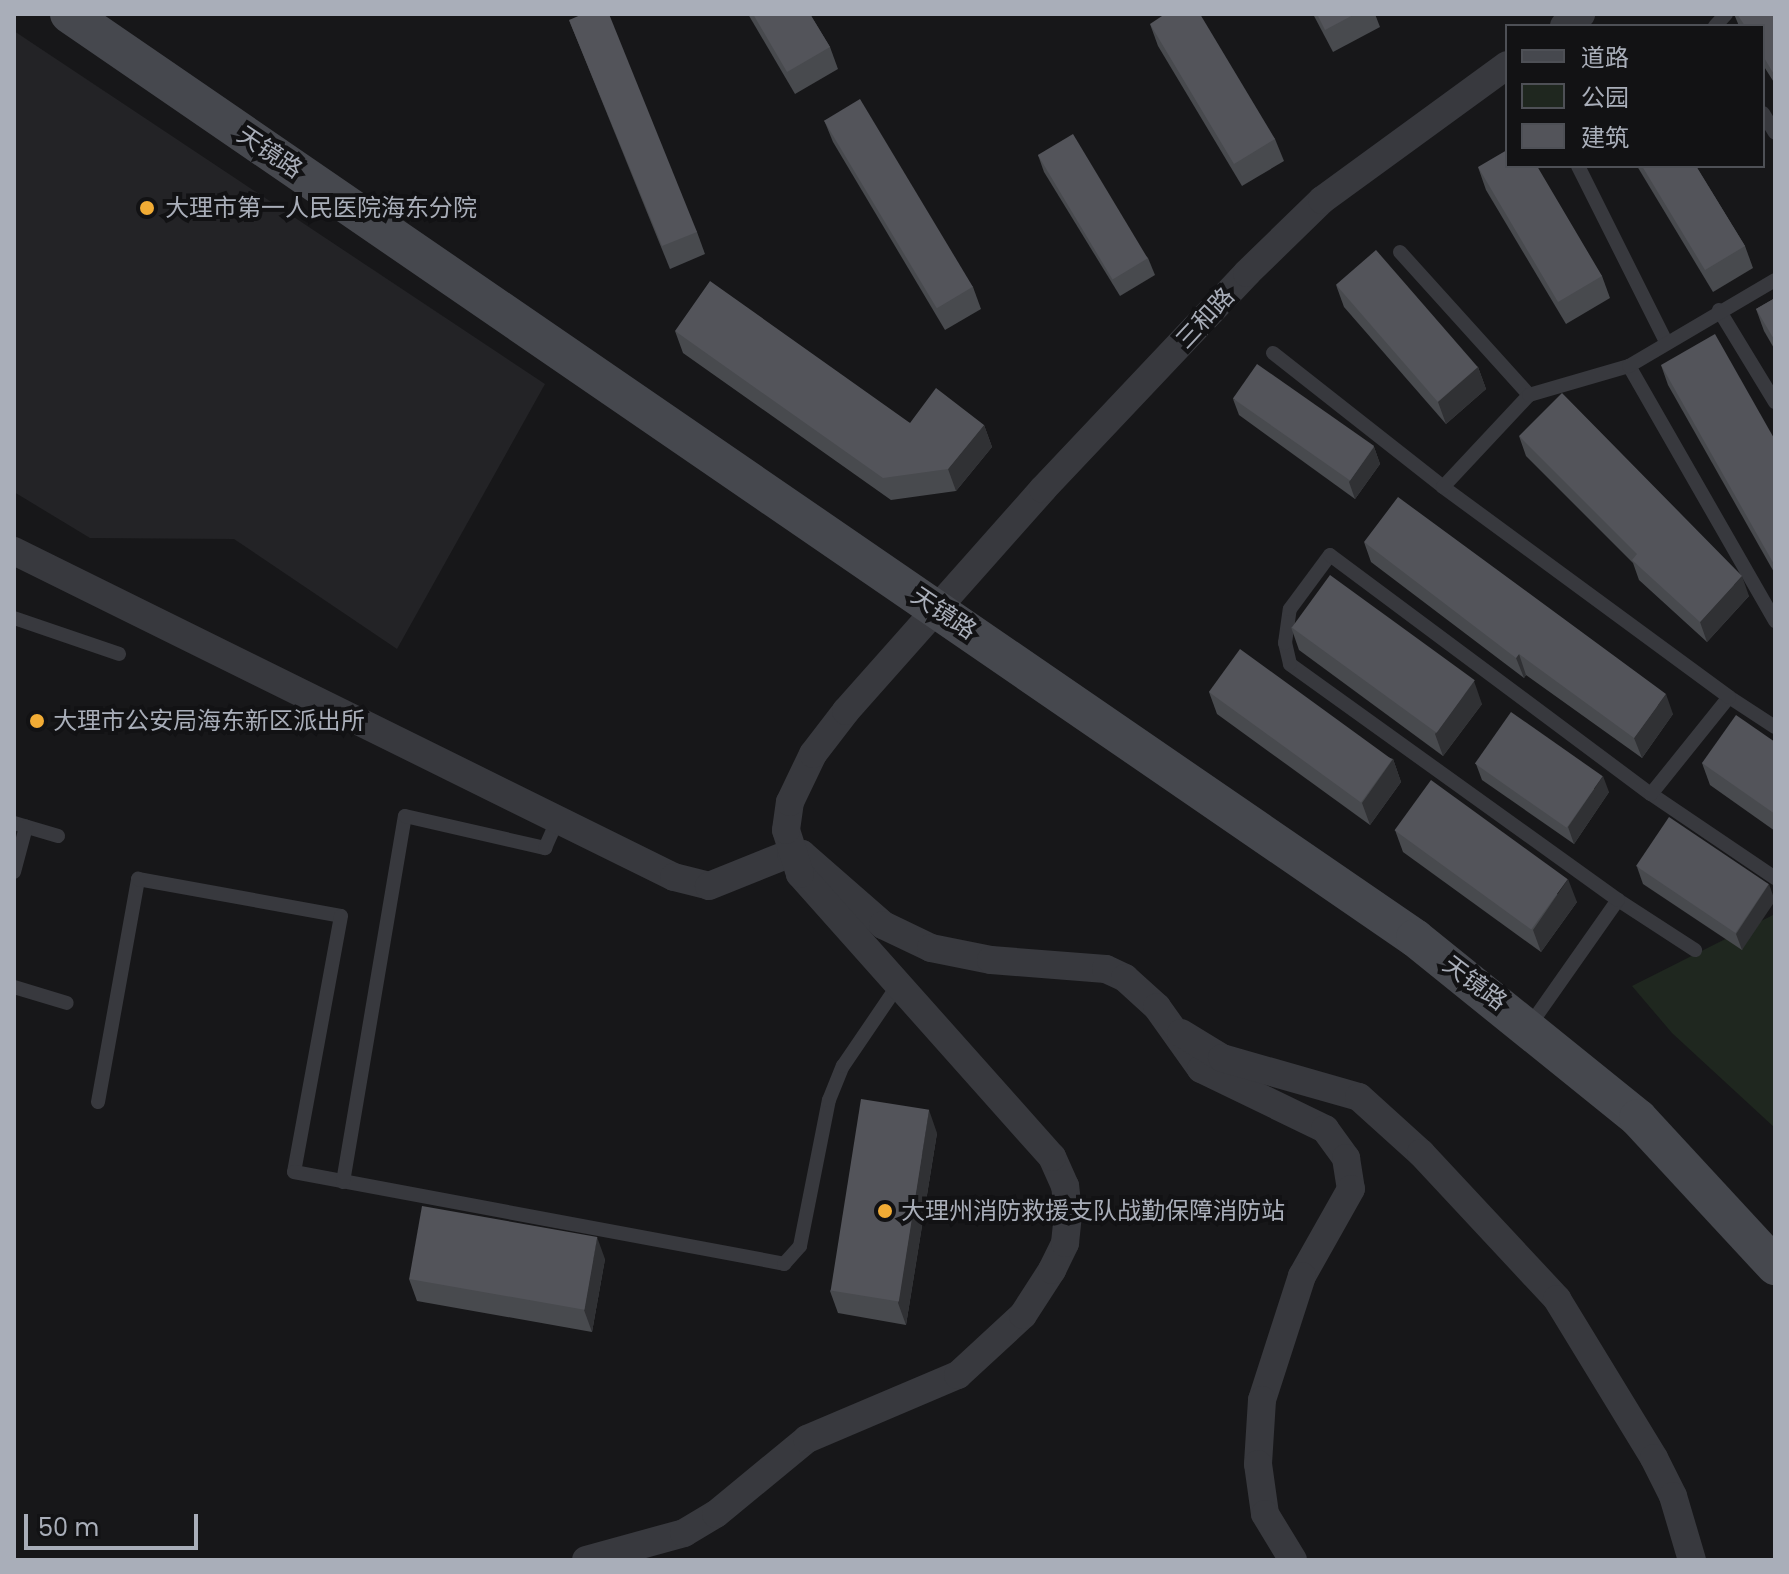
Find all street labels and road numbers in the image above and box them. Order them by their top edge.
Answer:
street label: 天镜路 [232,120,308,184]
street label: 三和路 [1170,282,1240,354]
street label: 天镜路 [906,581,982,645]
street label: 天镜路 [1438,950,1512,1016]

